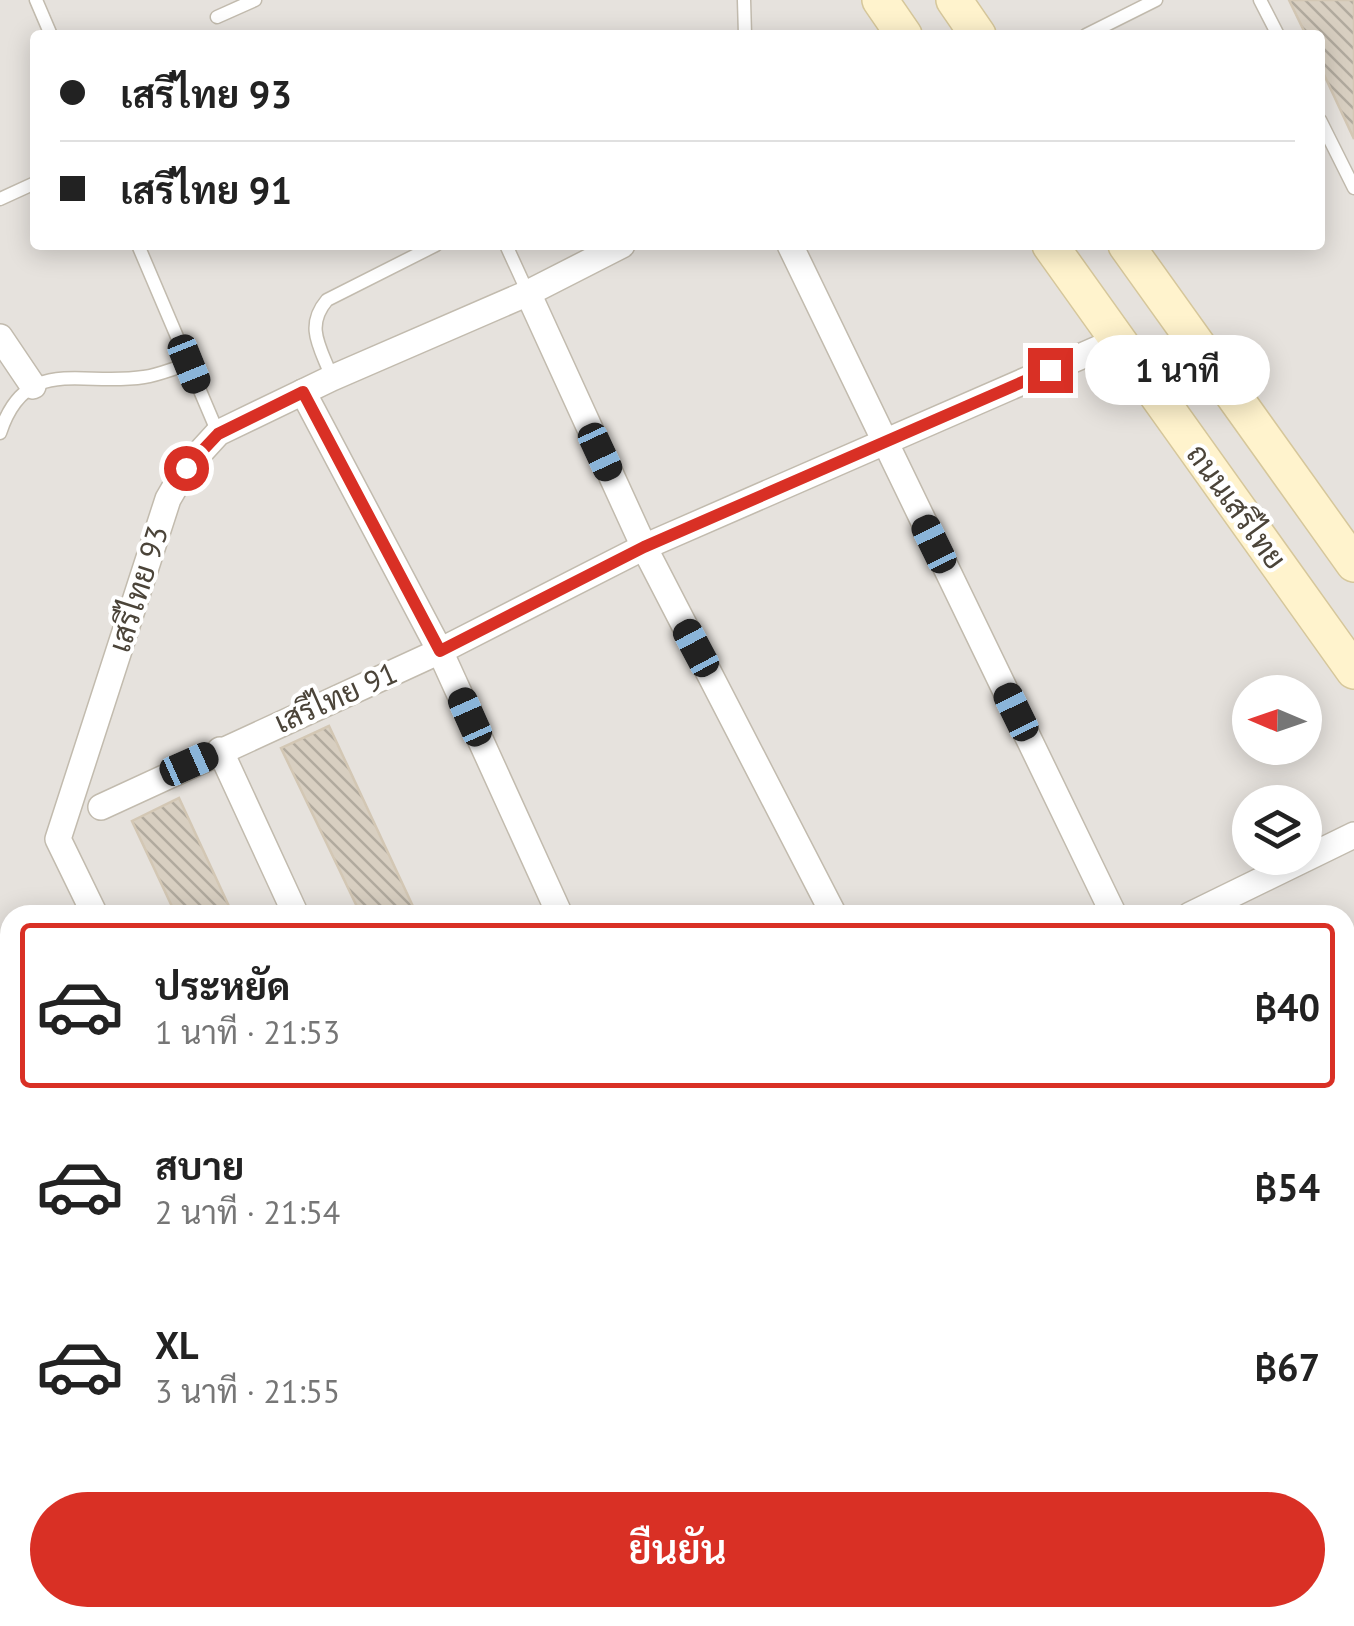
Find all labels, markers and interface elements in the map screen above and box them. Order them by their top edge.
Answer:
text: เสรีไทย 93 [120,69,292,118]
text: เสรีไทย 91 [120,165,292,214]
car [164,331,214,397]
callout: 1 นาที [1085,335,1270,405]
route end [1028,348,1073,393]
text: 1 นาที [1135,349,1220,391]
car [574,418,626,486]
street label: ถนนเสรีไทย [1179,436,1296,576]
route start [164,446,209,491]
car [907,510,961,578]
street label: เสรีไทย 93 [99,520,176,657]
car [669,614,723,682]
street label: เสรีไทย 91 [268,652,403,741]
north arrow [1232,675,1322,765]
map controls [1232,675,1322,875]
car [989,678,1043,746]
car [444,683,496,751]
car [155,738,223,790]
button: layers [1232,785,1322,875]
icon: car [35,961,125,1051]
text: ประหยัด [155,961,290,1010]
text: ฿40 [1254,982,1320,1031]
text: 1 นาที · 21:53 [155,1011,340,1053]
icon: car [35,1141,125,1231]
text: สบาย [155,1141,244,1190]
text: ฿54 [1254,1162,1320,1211]
text: 2 นาที · 21:54 [155,1191,340,1233]
text: XL [155,1320,199,1369]
icon: car [35,1321,125,1411]
text: ฿67 [1254,1342,1320,1391]
text: 3 นาที · 21:55 [155,1370,340,1412]
button: ยืนยัน [30,1492,1325,1607]

